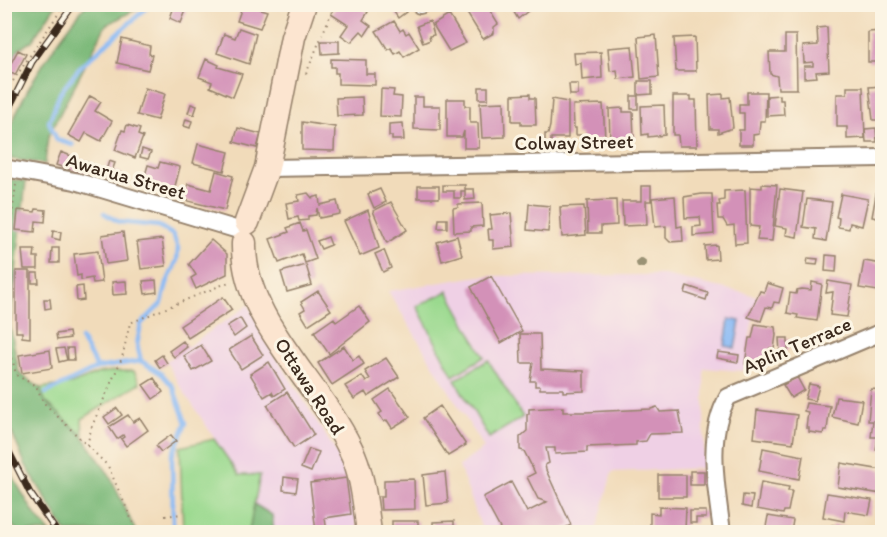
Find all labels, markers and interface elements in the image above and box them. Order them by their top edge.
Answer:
street label: Colway Street [514,129,634,155]
street label: Awarua Street [64,148,189,205]
street label: Aplin Terrace [739,311,855,379]
street label: Ottawa Road [270,333,350,439]

